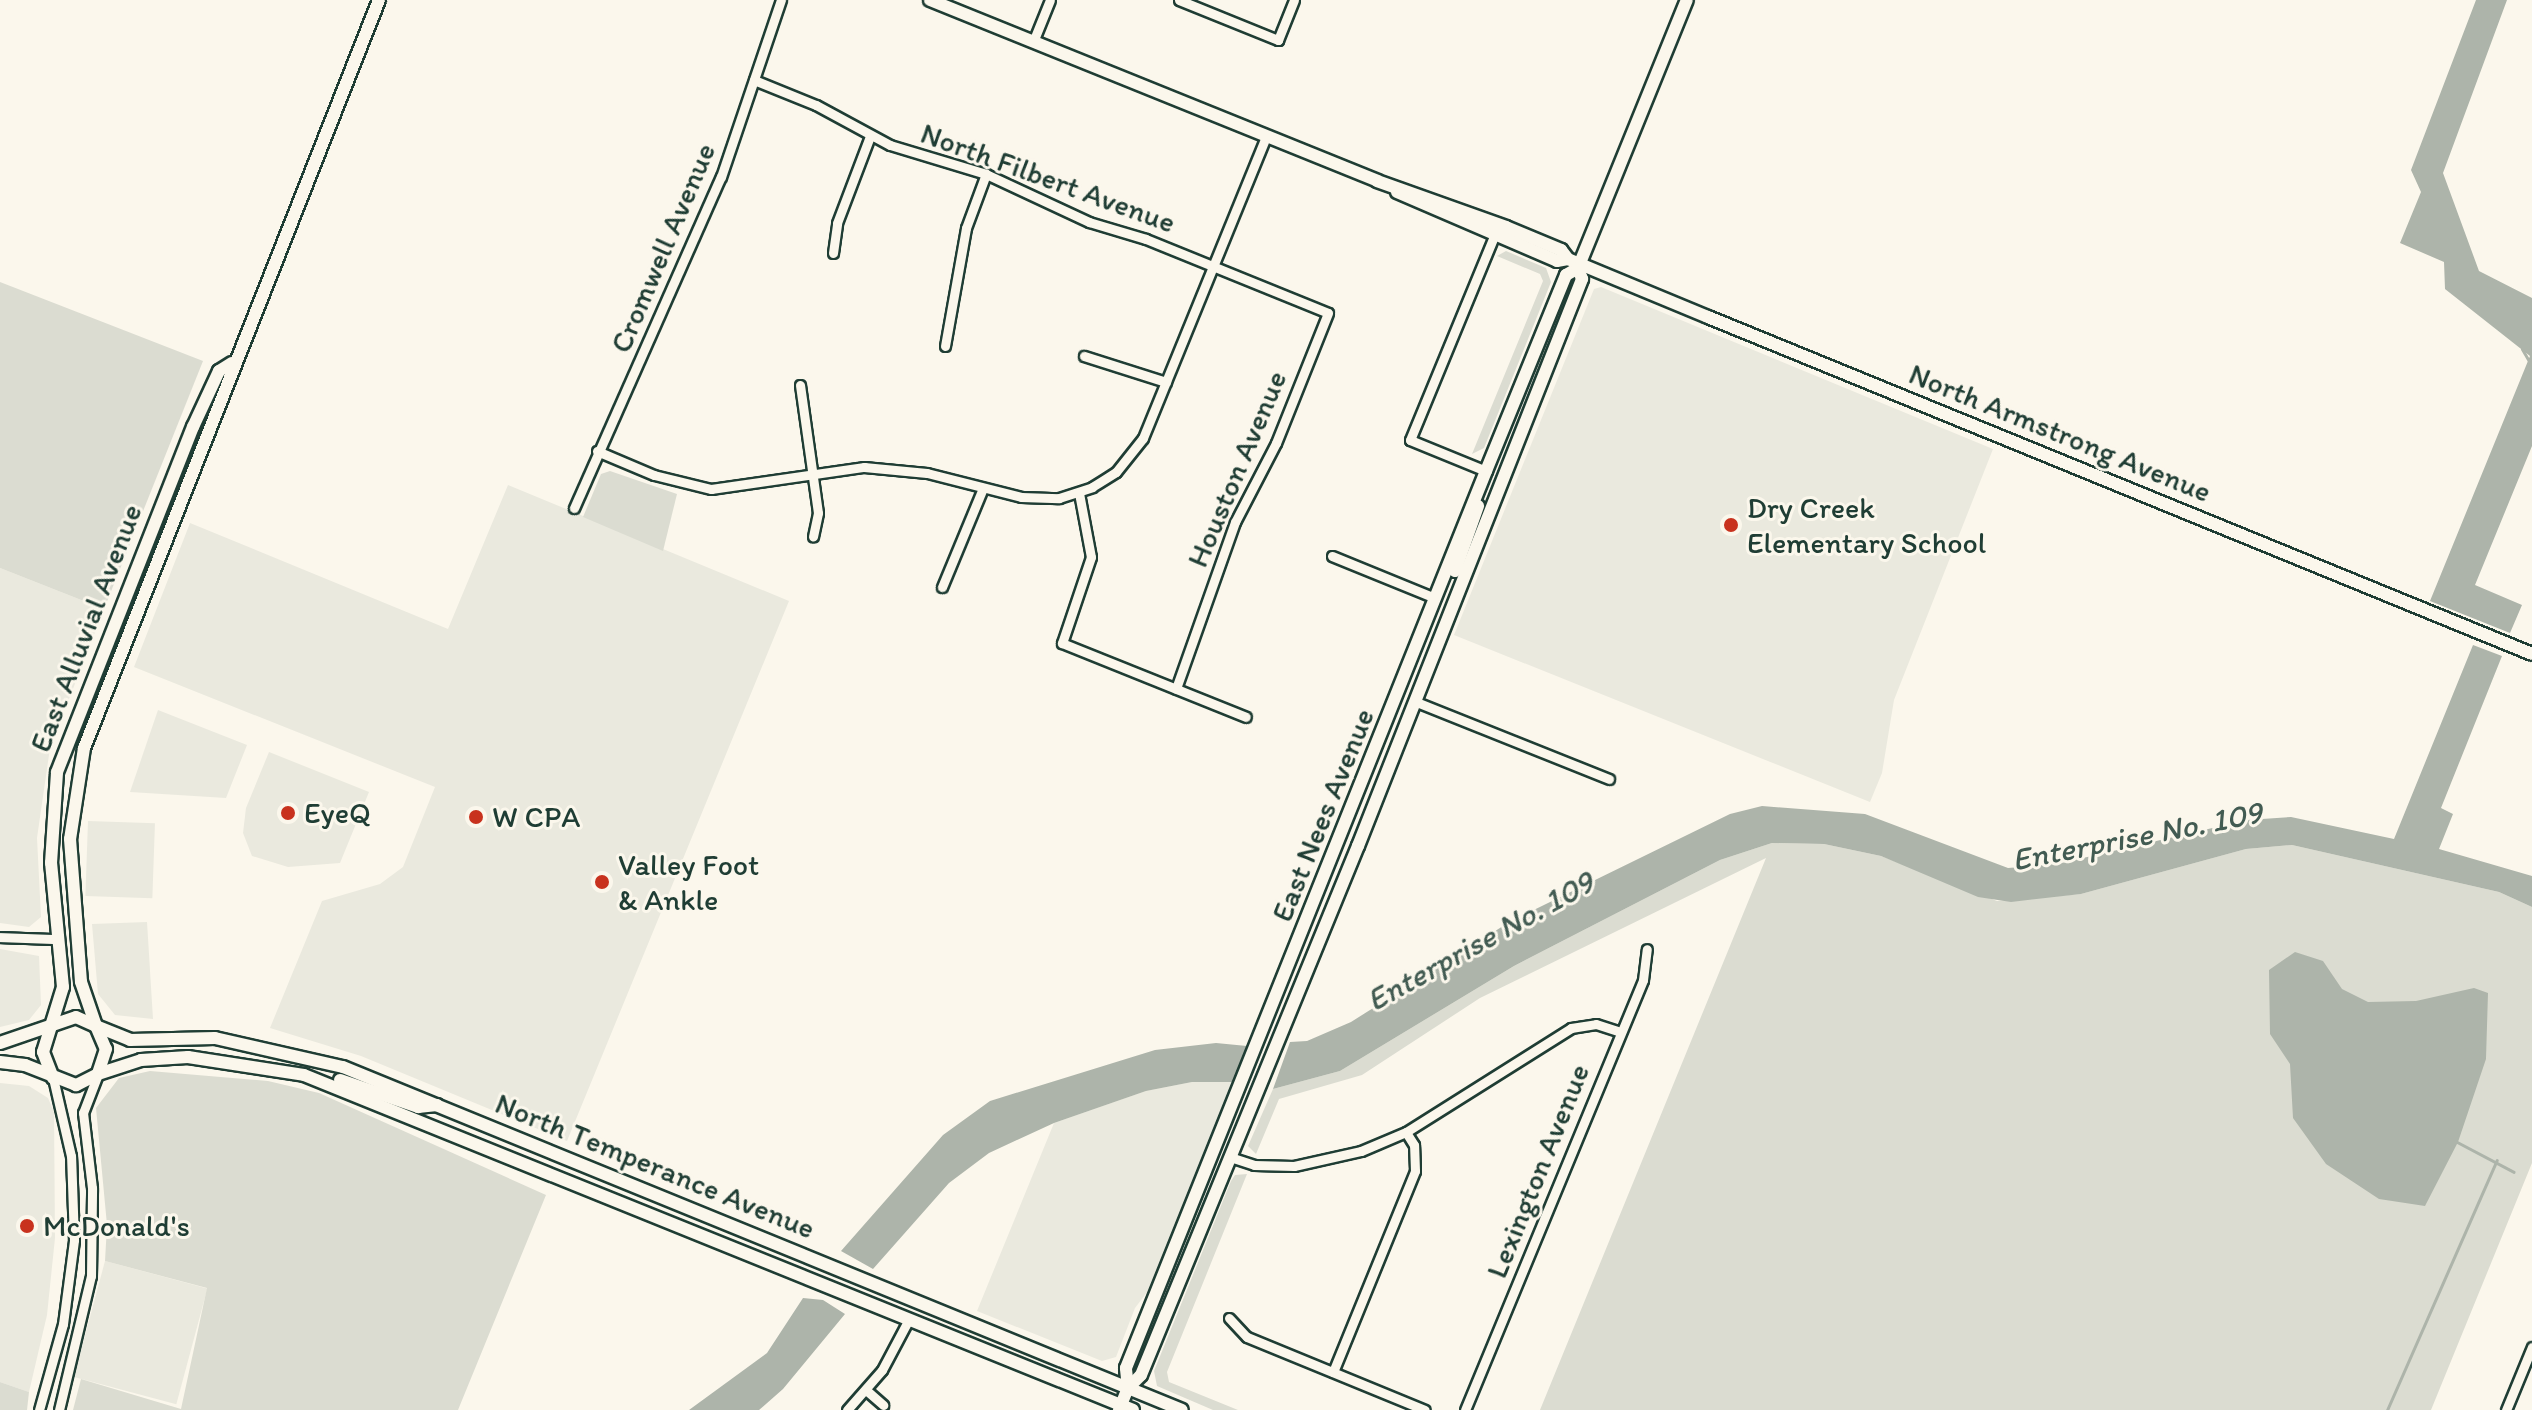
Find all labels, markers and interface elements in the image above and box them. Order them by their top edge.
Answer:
street label: North Filbert Avenue [917,115,1179,241]
street label: Cromwell Avenue [603,138,723,358]
street label: North Armstrong Avenue [1904,356,2216,510]
street label: Houston Avenue [1179,365,1295,573]
place label: Dry Creek Elementary School [1747,490,1986,560]
street label: East Alluvial Avenue [22,499,150,757]
marker: Dry Creek Elementary School [1722,516,1740,534]
street label: East Nees Avenue [1264,703,1382,927]
water label: Enterprise No. 109 [2009,793,2265,879]
place label: EyeQ [304,795,371,831]
place label: W CPA [492,799,580,835]
marker: EyeQ [279,804,297,822]
marker: W CPA [467,808,485,826]
place label: Valley Foot & Ankle [618,847,759,918]
water label: Enterprise No. 109 [1360,863,1600,1019]
marker: Valley Foot & Ankle [593,873,611,891]
street label: Lexington Avenue [1479,1059,1597,1283]
street label: North Temperance Avenue [492,1086,818,1246]
place label: McDonald's [43,1208,190,1244]
marker: McDonald's [18,1217,36,1235]

